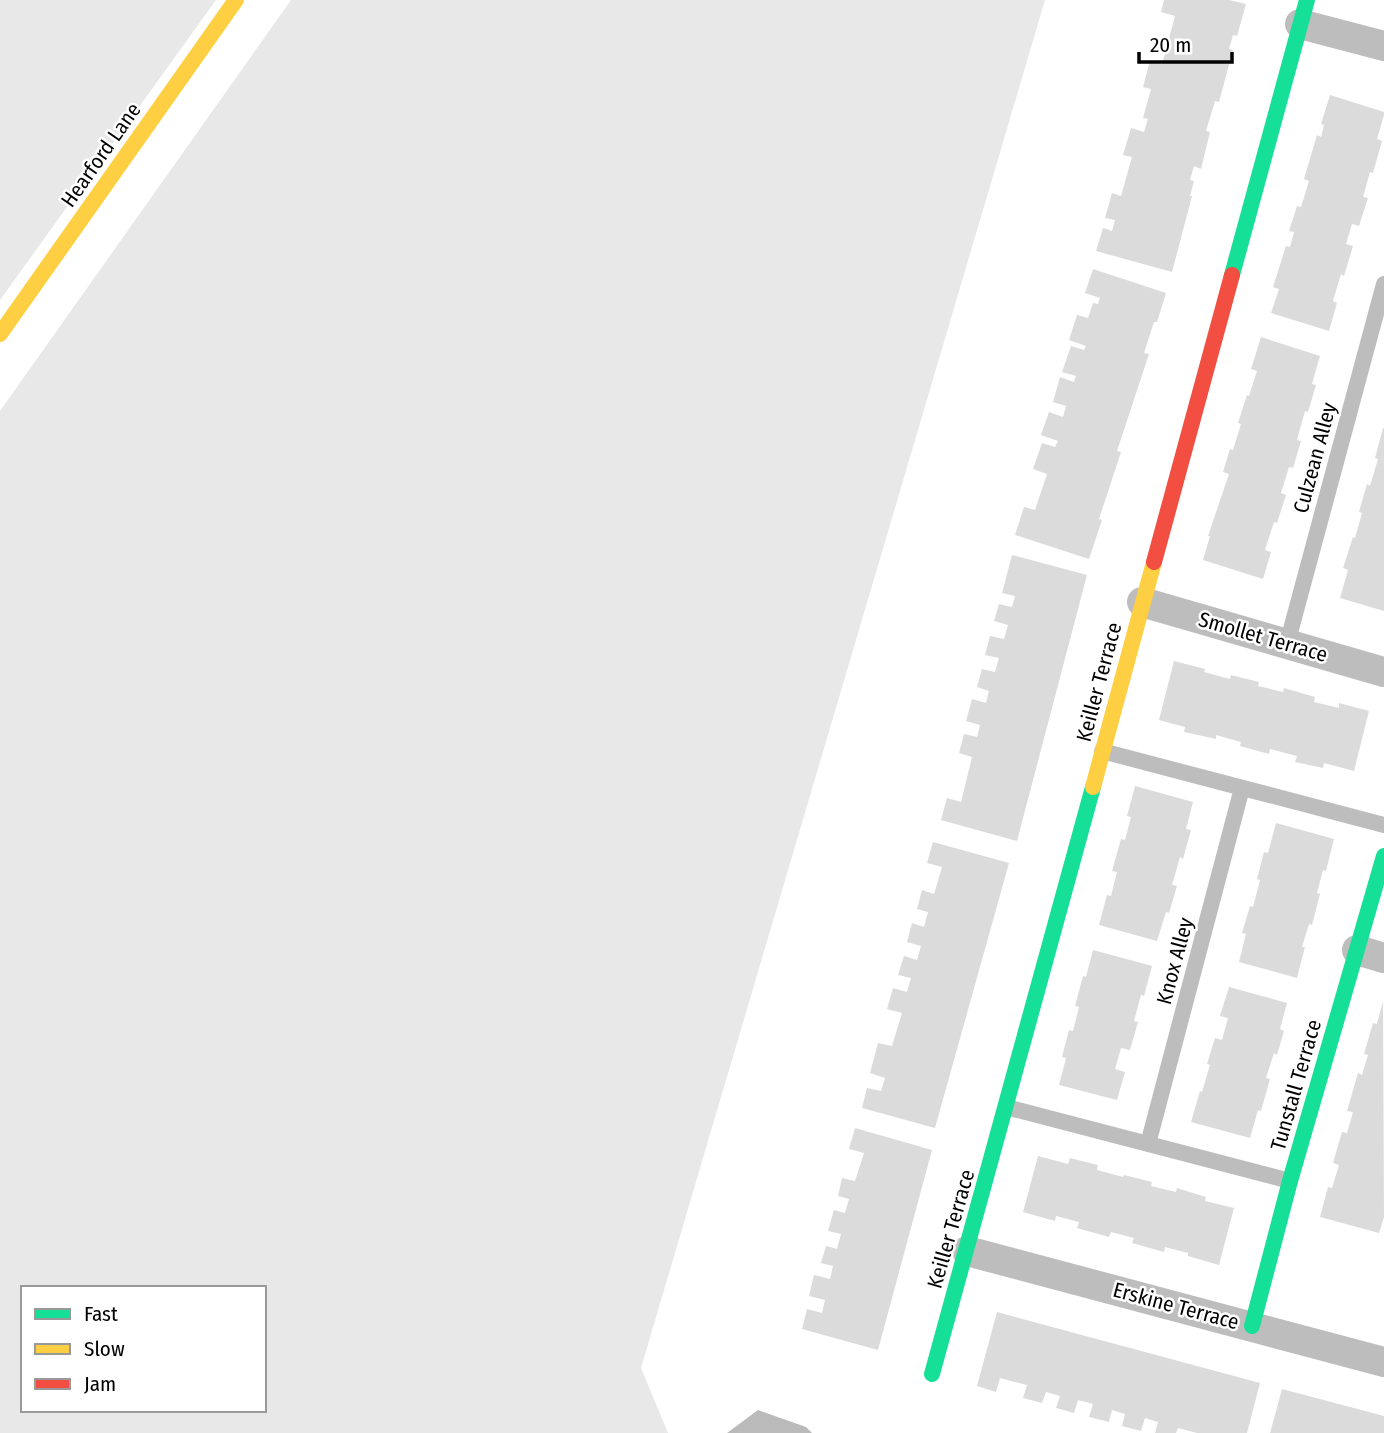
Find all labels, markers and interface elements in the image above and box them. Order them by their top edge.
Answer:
scale bar [1139,21,1232,65]
text: 20 m [1150,32,1191,58]
street label: Hearford Lane [55,98,147,212]
street label: Culzean Alley [1288,399,1342,516]
street label: Smollet Terrace [1196,606,1330,668]
street label: Keiller Terrace [1071,620,1127,744]
street label: Knox Alley [1151,914,1199,1007]
street label: Tunstall Terrace [1265,1017,1327,1153]
street label: Keiller Terrace [922,1167,980,1291]
street label: Erskine Terrace [1110,1277,1242,1335]
legend [21,1286,266,1412]
text: Fast [84,1301,118,1327]
text: Slow [84,1336,125,1362]
text: Jam [84,1371,116,1397]

